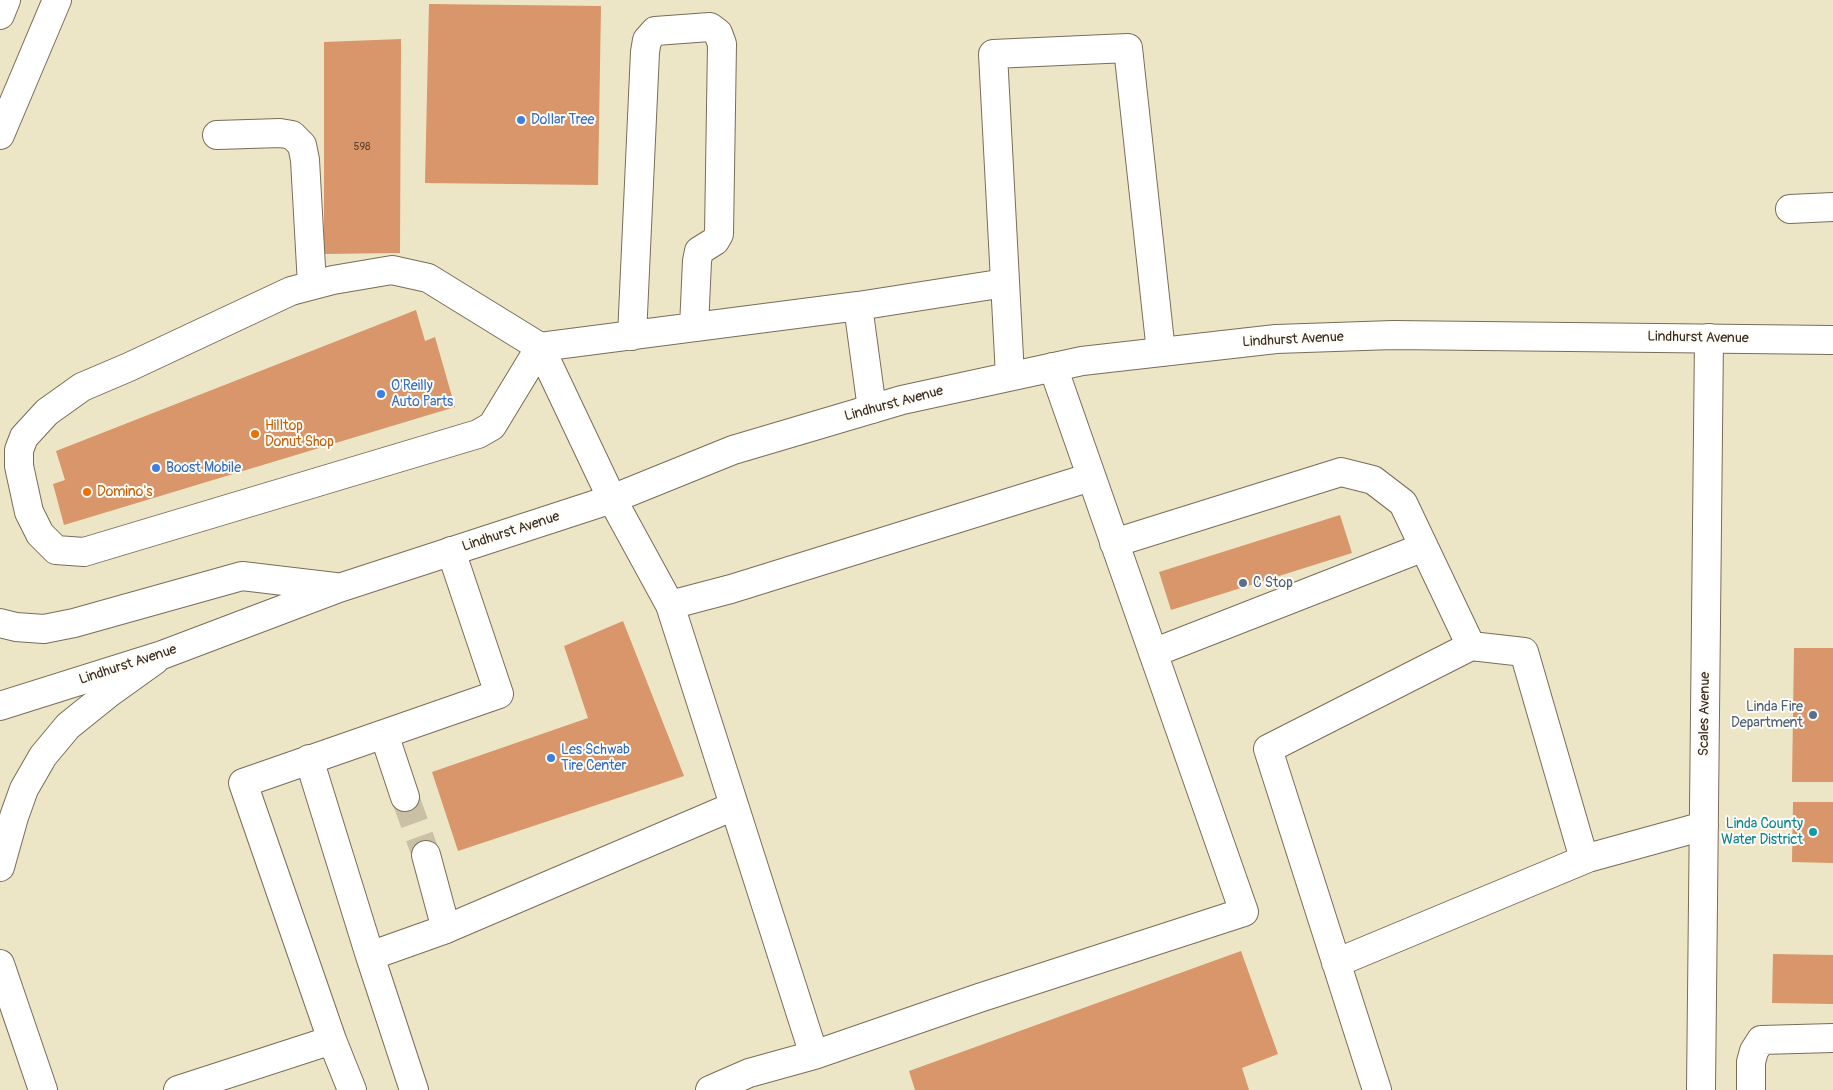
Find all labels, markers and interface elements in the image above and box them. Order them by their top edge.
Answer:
place label: Dollar Tree [531,112,594,128]
marker: Dollar Tree [515,114,527,126]
house number: 598 [353,140,371,154]
street label: Lindhurst Avenue [1242,329,1344,351]
street label: Lindhurst Avenue [1647,329,1749,347]
place label: O'Reilly Auto Parts [391,378,453,411]
street label: Lindhurst Avenue [843,383,945,425]
marker: O'Reilly Auto Parts [375,388,387,400]
place label: Hilltop Donut Shop [265,418,334,451]
marker: Hilltop Donut Shop [249,428,261,440]
place label: Boost Mobile [166,460,241,476]
marker: Boost Mobile [150,462,162,474]
place label: Domino's [97,484,152,500]
marker: Domino's [81,486,93,498]
street label: Lindhurst Avenue [460,508,562,556]
place label: C Stop [1253,575,1293,591]
marker: C Stop [1237,577,1249,589]
street label: Lindhurst Avenue [77,641,179,689]
street label: Scales Avenue [1696,672,1714,756]
place label: Linda Fire Department [1731,699,1803,732]
marker: Linda Fire Department [1807,709,1819,721]
place label: Les Schwab Tire Center [561,742,630,774]
marker: Les Schwab Tire Center [545,752,557,764]
place label: Linda County Water District [1721,816,1803,849]
marker: Linda County Water District [1807,826,1819,838]

